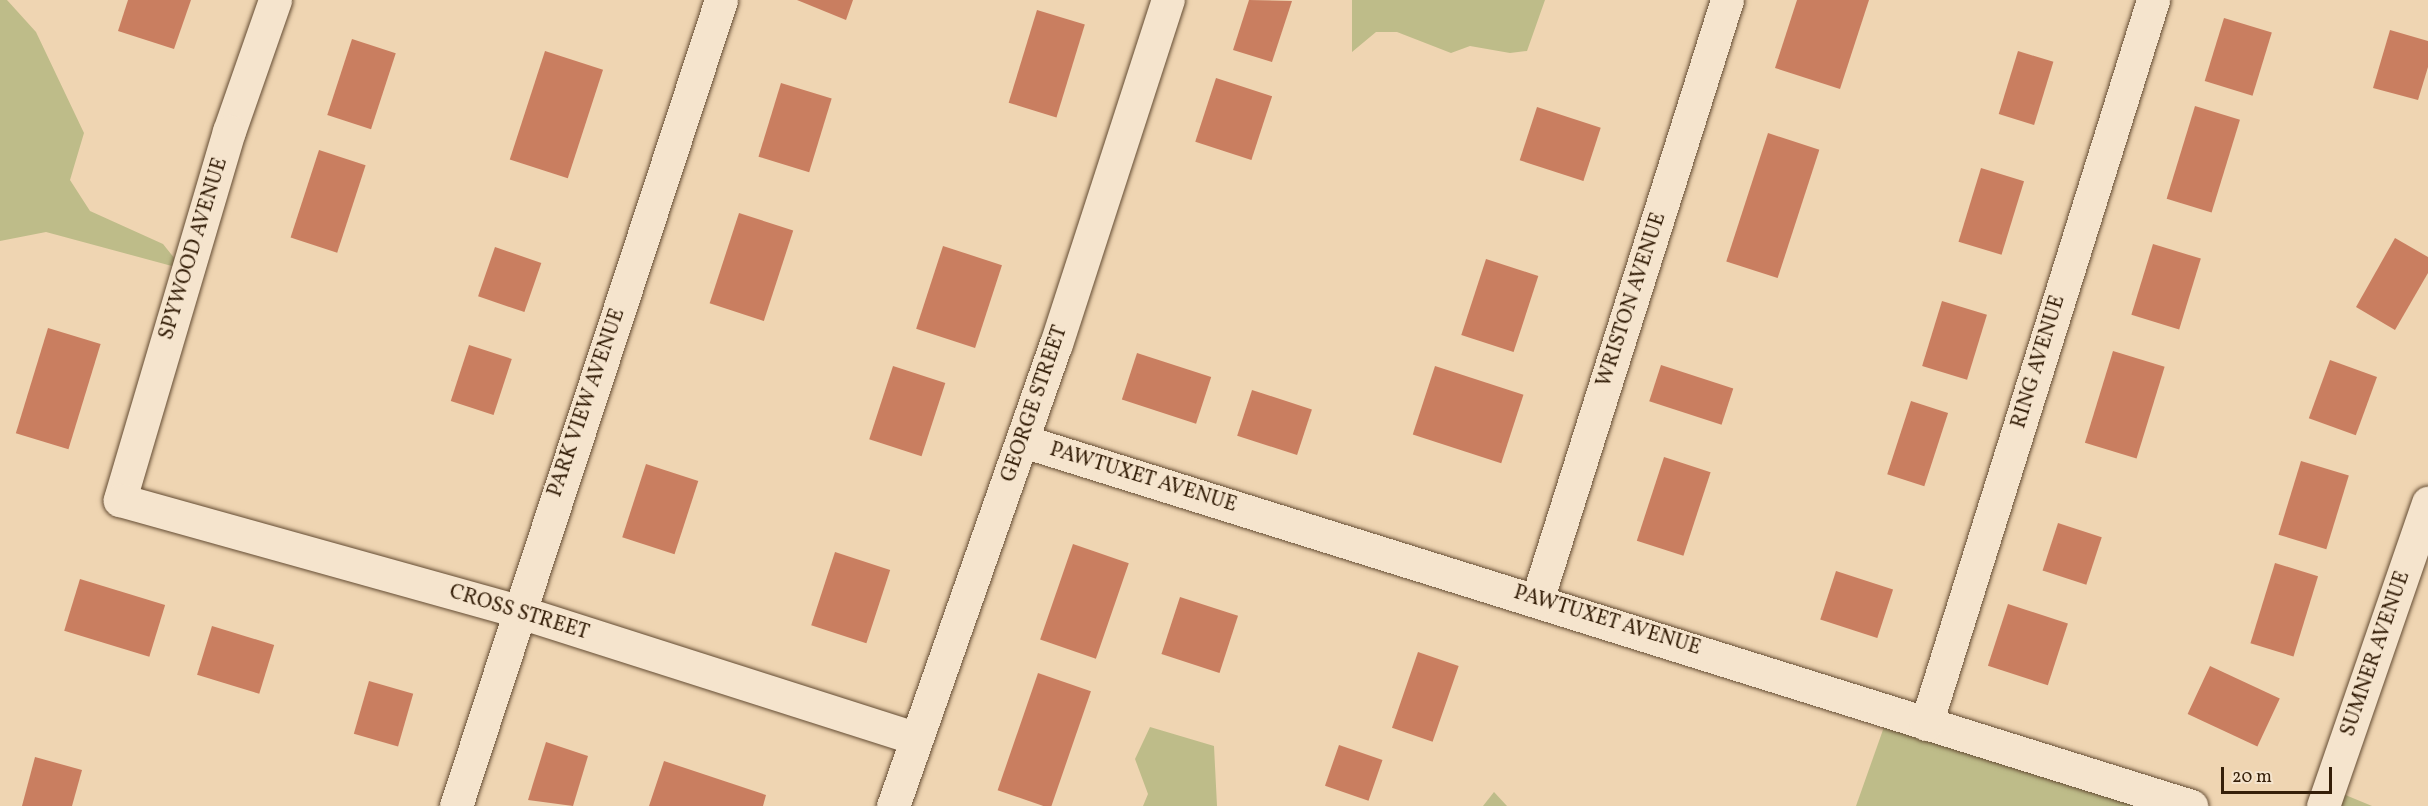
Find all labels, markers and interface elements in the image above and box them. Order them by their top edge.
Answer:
street label: SPYWOOD AVENUE [154,155,234,343]
street label: WRISTON AVENUE [1592,210,1672,390]
street label: RING AVENUE [2007,292,2071,432]
street label: PARK VIEW AVENUE [543,305,631,501]
street label: GEORGE STREET [996,322,1074,486]
street label: PAWTUXET AVENUE [1046,437,1240,519]
street label: SUMNER AVENUE [2336,568,2416,740]
street label: CROSS STREET [446,580,592,646]
street label: PAWTUXET AVENUE [1510,580,1704,662]
scale bar [2224,755,2335,793]
text: 20 m [2232,765,2272,790]

